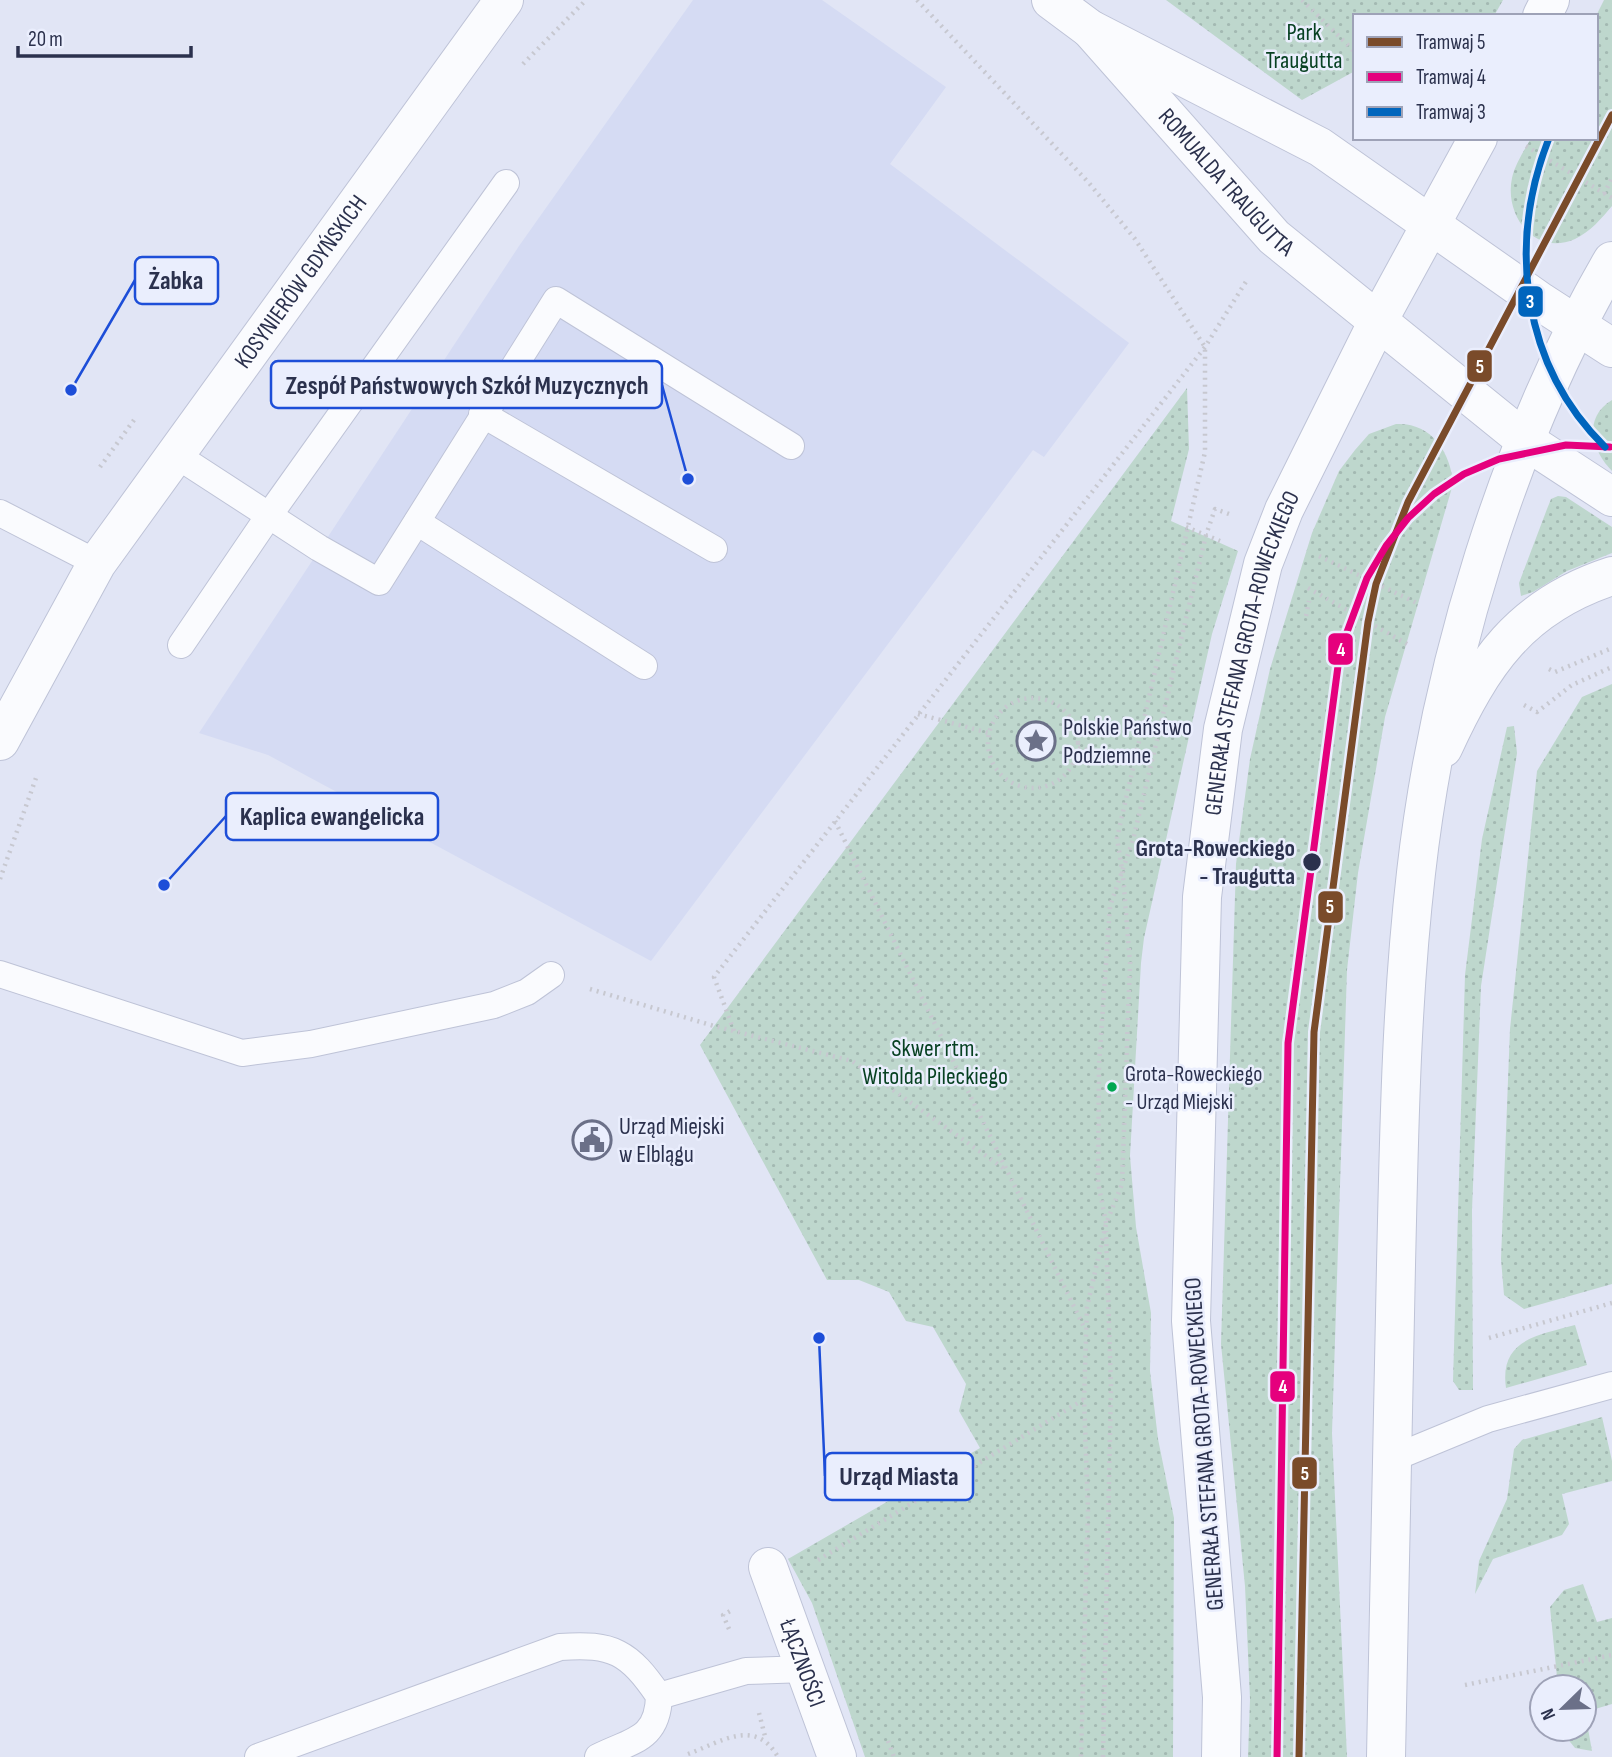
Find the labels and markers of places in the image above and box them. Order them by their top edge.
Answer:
callout: Żabka [135,257,218,304]
callout: Zespół Państwowych Szkół Muzycznych [271,361,662,408]
place label: Polskie Państwo Podziemne [1063,713,1192,770]
place icon: Polskie Państwo Podziemne [1015,720,1057,762]
callout: Kaplica ewangelicka [226,793,438,840]
place label: Grota-Roweckiego - Traugutta [1136,834,1295,891]
marker: Grota-Roweckiego - Traugutta [1301,851,1323,873]
place label: Grota-Roweckiego - Urząd Miejski [1125,1061,1262,1116]
marker: Grota-Roweckiego - Urząd Miejski [1105,1080,1119,1094]
place label: Urząd Miejski w Elblągu [619,1112,724,1169]
public building icon: Urząd Miejski w Elblągu [571,1119,613,1161]
callout: Urząd Miasta [825,1453,973,1500]

